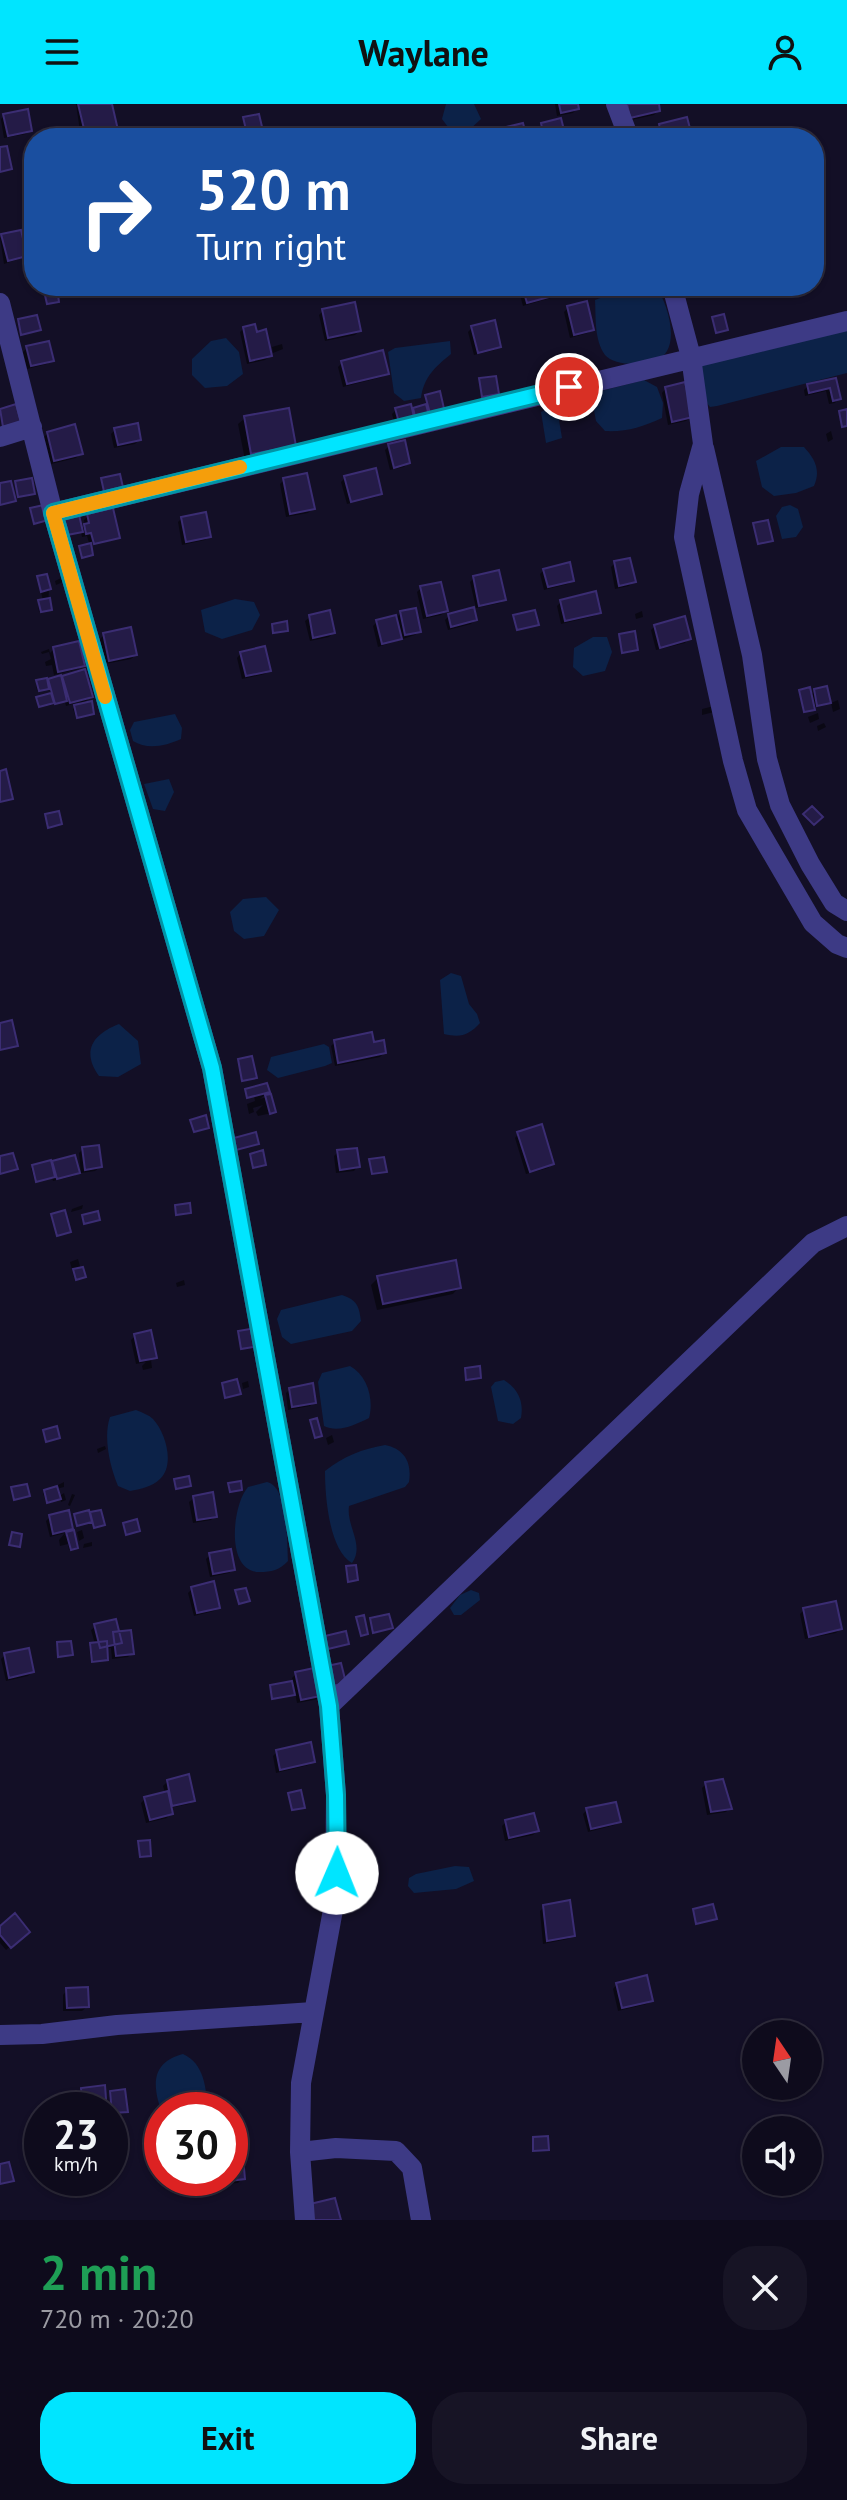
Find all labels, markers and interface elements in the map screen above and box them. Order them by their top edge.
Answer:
text: Waylane [358,29,489,76]
icon: menu [40,30,84,74]
icon: person [763,30,807,74]
text: 520 m [196,153,351,225]
icon: right [64,160,168,264]
text: Turn right [196,223,346,270]
pin [535,353,603,421]
icon: arrive [547,365,591,409]
position arrow [295,1831,379,1915]
north arrow [742,2020,822,2100]
map controls [742,2020,822,2196]
speed limit sign: 30 [144,2092,248,2196]
text: 23 [53,2108,99,2160]
button: sound [742,2116,822,2196]
text: km/h [54,2151,98,2177]
text: 2 min [40,2241,157,2303]
button: close [723,2246,807,2330]
text: 720 m · 20:20 [40,2302,194,2335]
button: Exit [40,2392,416,2484]
button: Share [432,2392,807,2484]

